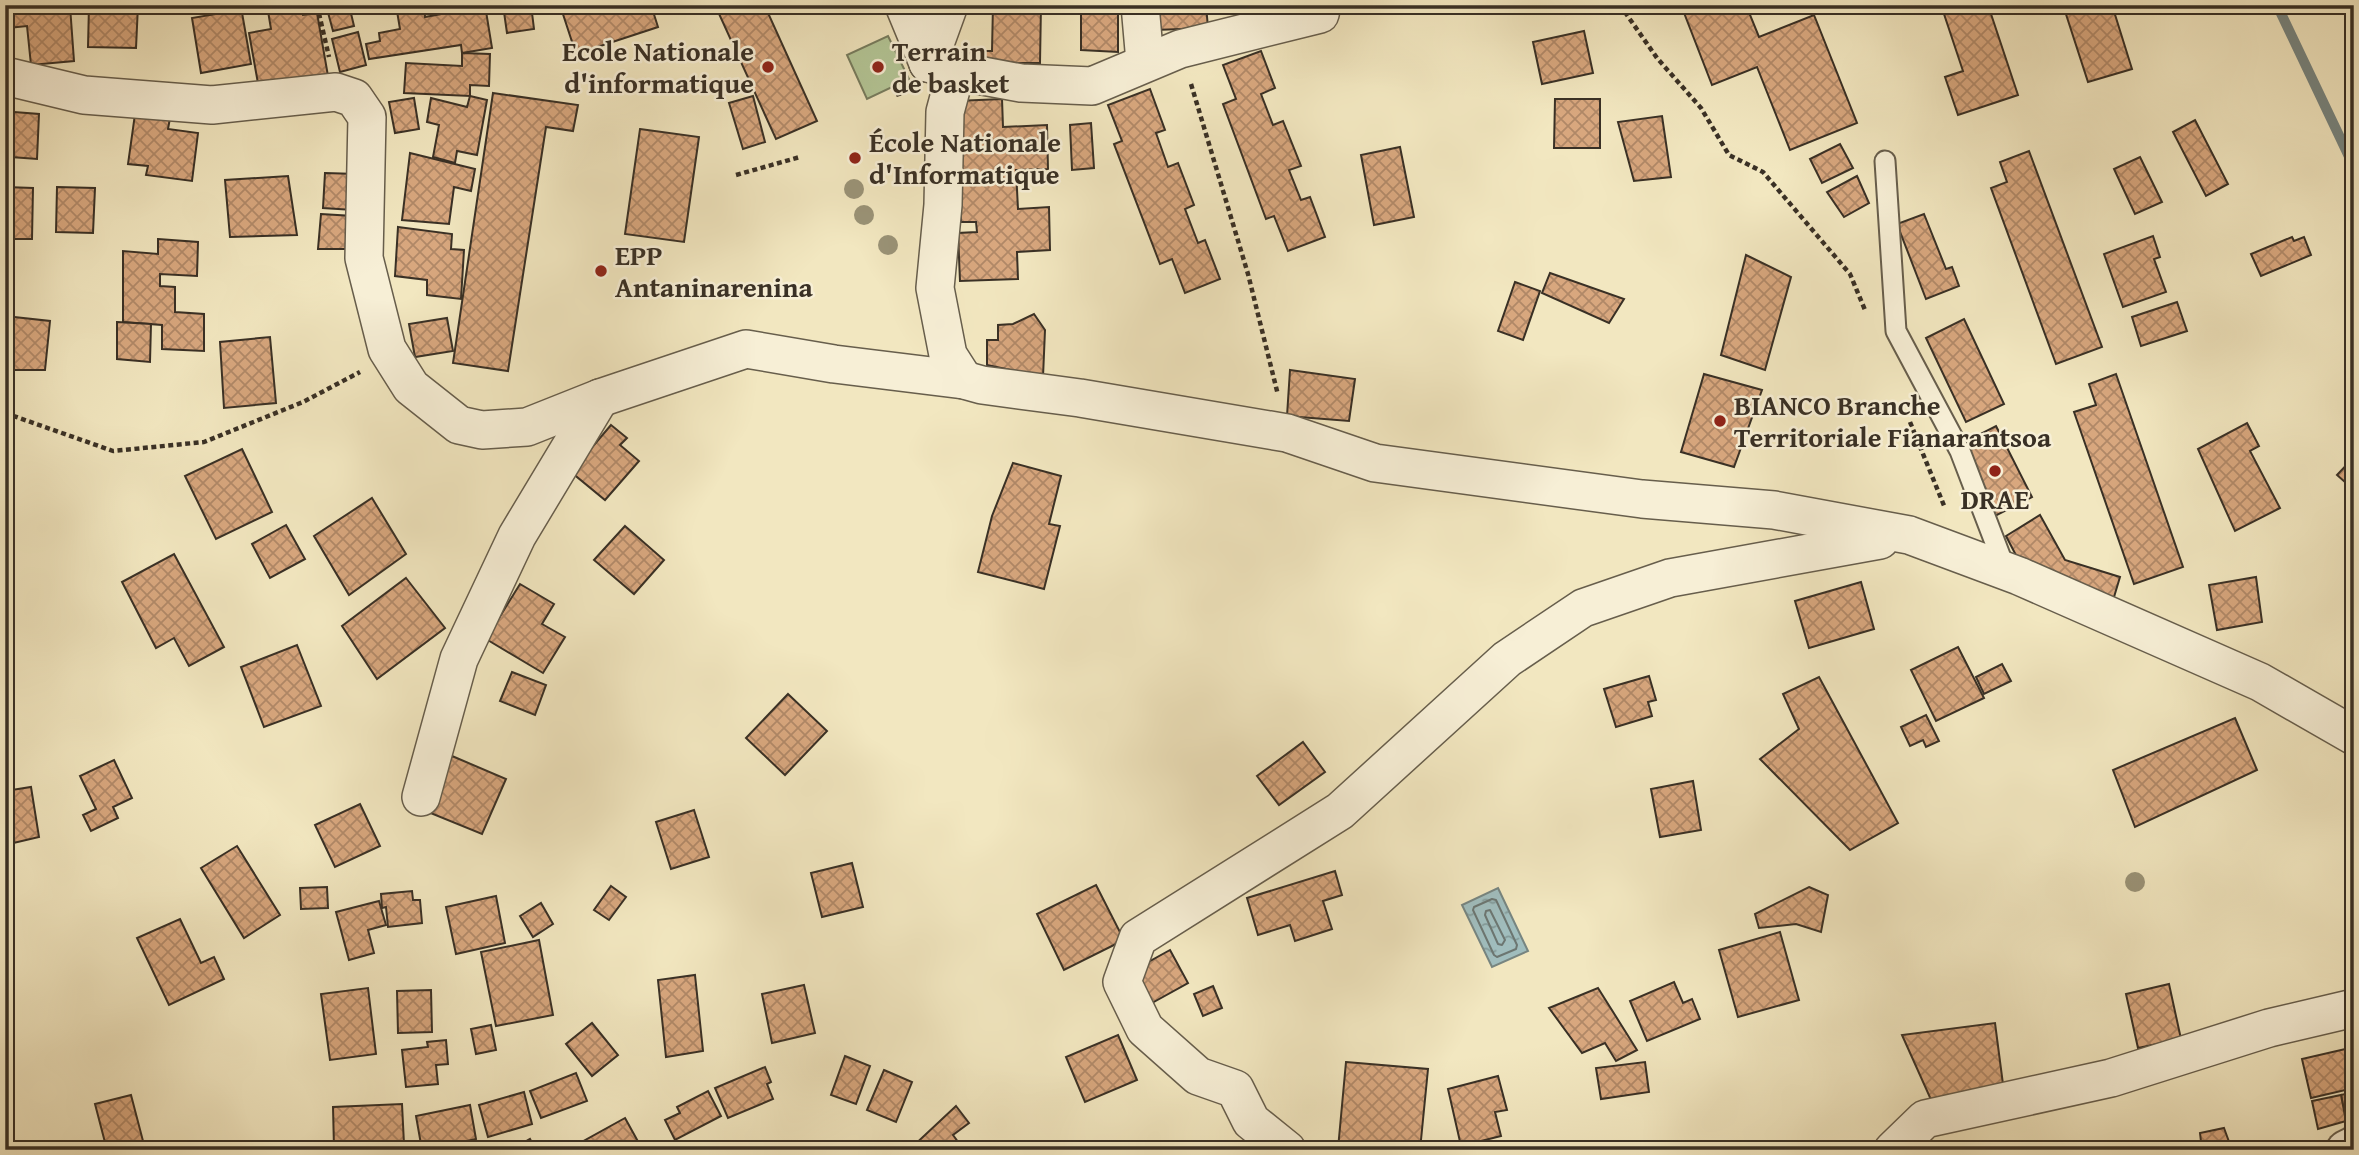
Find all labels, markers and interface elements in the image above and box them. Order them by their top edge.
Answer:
place label: Ecole Nationale d'informatique [562,30,754,103]
place label: Terrain de basket [892,30,1010,103]
marker: Ecole Nationale d'informatique [760,59,776,75]
marker: Terrain de basket [870,59,886,75]
place label: École Nationale d'Informatique [869,121,1061,194]
marker: École Nationale d'Informatique [847,150,863,166]
place label: EPP Antaninarenina [615,234,813,307]
marker: EPP Antaninarenina [593,263,609,279]
place label: BIANCO Branche Territoriale Fianarantsoa [1734,384,2052,457]
marker: BIANCO Branche Territoriale Fianarantsoa [1712,413,1728,429]
marker: DRAE [1987,463,2003,479]
place label: DRAE [1961,478,2029,519]

